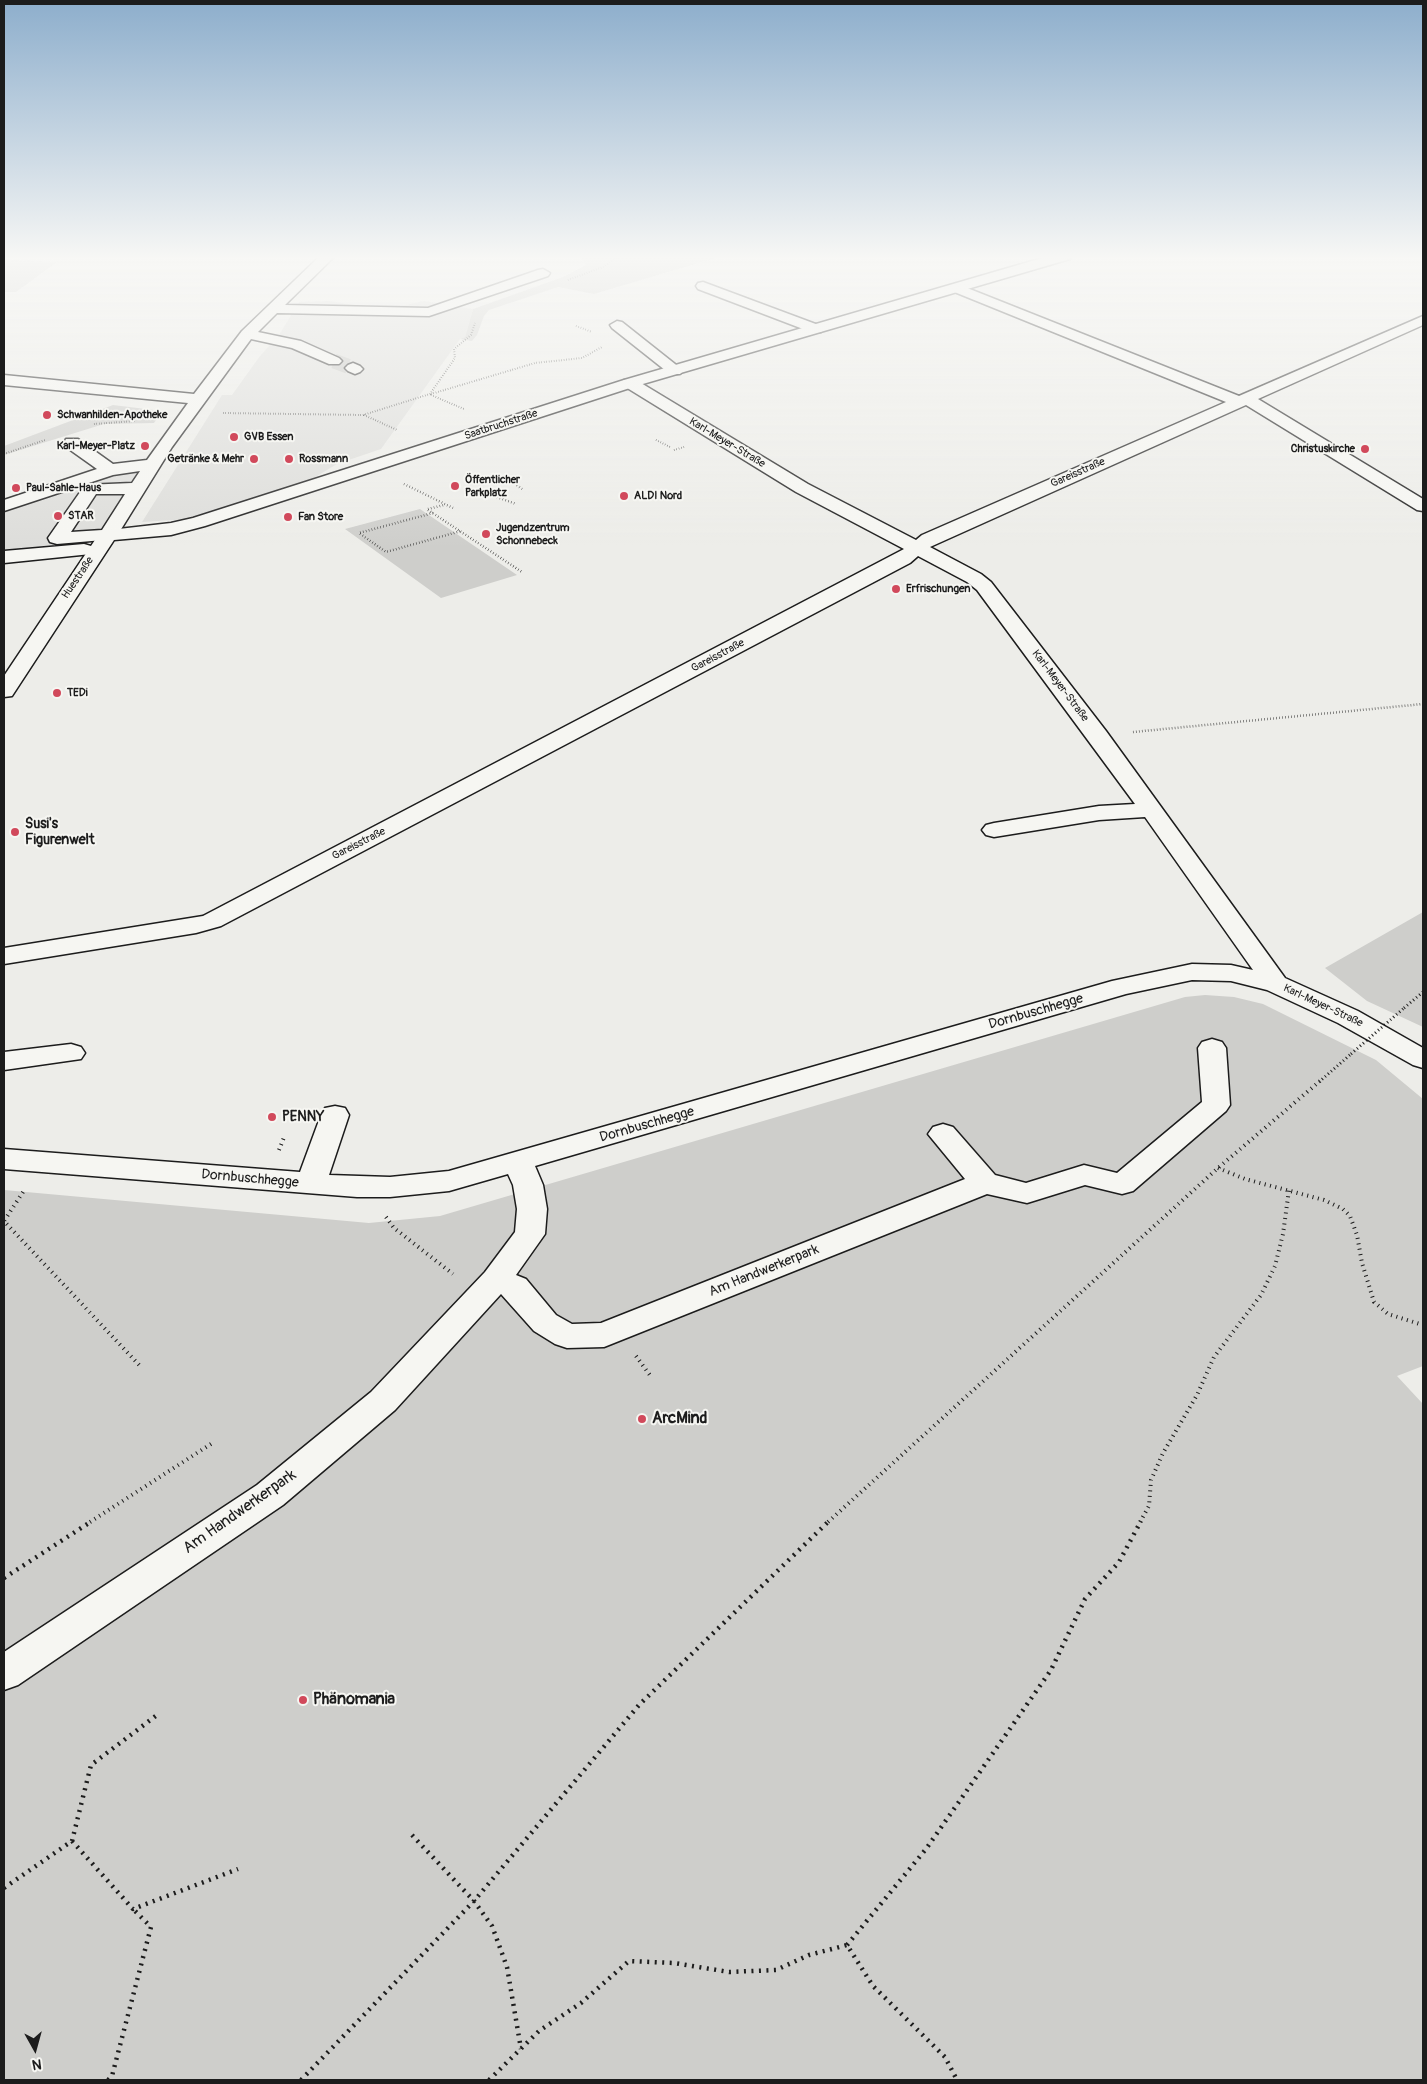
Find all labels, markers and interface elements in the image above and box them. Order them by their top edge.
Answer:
street label: Saatbruchstraße [463,407,539,443]
place label: Schwanhilden-Apotheke [57,408,167,422]
marker: Schwanhilden-Apotheke [41,409,53,421]
street label: Karl-Meyer-Straße [687,415,767,471]
place label: GVB Essen [244,430,293,444]
marker: GVB Essen [228,431,240,443]
place label: Karl-Meyer-Platz [57,439,135,453]
marker: Karl-Meyer-Platz [139,440,151,452]
place label: Christuskirche [1291,442,1355,456]
marker: Christuskirche [1359,443,1371,455]
place label: Getränke & Mehr [167,452,244,466]
place label: Rossmann [299,452,348,466]
marker: Getränke & Mehr [248,453,260,465]
marker: Rossmann [283,453,295,465]
street label: Gareisstraße [1049,455,1107,491]
place label: Öffentlicher Parkplatz [465,473,520,499]
marker: Öffentlicher Parkplatz [449,480,461,492]
place label: Paul-Sahle-Haus [26,481,101,495]
marker: Paul-Sahle-Haus [10,482,22,494]
place label: ALDI Nord [634,489,682,503]
marker: ALDI Nord [618,490,630,502]
place label: STAR [68,509,94,523]
marker: STAR [52,510,64,522]
place label: Fan Store [298,510,343,524]
marker: Fan Store [282,511,294,523]
place label: Jugendzentrum Schonnebeck [496,521,570,547]
marker: Jugendzentrum Schonnebeck [480,528,492,540]
street label: Huestraße [59,555,97,601]
place label: Erfrischungen [906,582,970,596]
marker: Erfrischungen [890,583,902,595]
street label: Gareisstraße [689,637,747,675]
street label: Karl-Meyer-Straße [1029,648,1091,724]
place label: TEDi [67,686,88,700]
marker: TEDi [51,687,63,699]
place label: Susi's Figurenwelt [25,816,95,849]
street label: Gareisstraße [330,825,388,863]
marker: Susi's Figurenwelt [9,826,21,838]
street label: Karl-Meyer-Straße [1281,982,1365,1030]
street label: Dornbuschhegge [987,990,1085,1034]
street label: Dornbuschhegge [598,1103,696,1147]
place label: PENNY [282,1109,324,1125]
marker: PENNY [266,1111,278,1123]
street label: Dornbuschhegge [201,1166,299,1192]
street label: Am Handwerkerpark [707,1241,821,1301]
place label: ArcMind [652,1409,707,1429]
marker: ArcMind [636,1413,648,1425]
street label: Am Handwerkerpark [180,1466,300,1558]
place label: Phänomania [313,1690,395,1710]
marker: Phänomania [297,1694,309,1706]
north arrow [10,2024,60,2074]
text: N [31,2055,43,2073]

